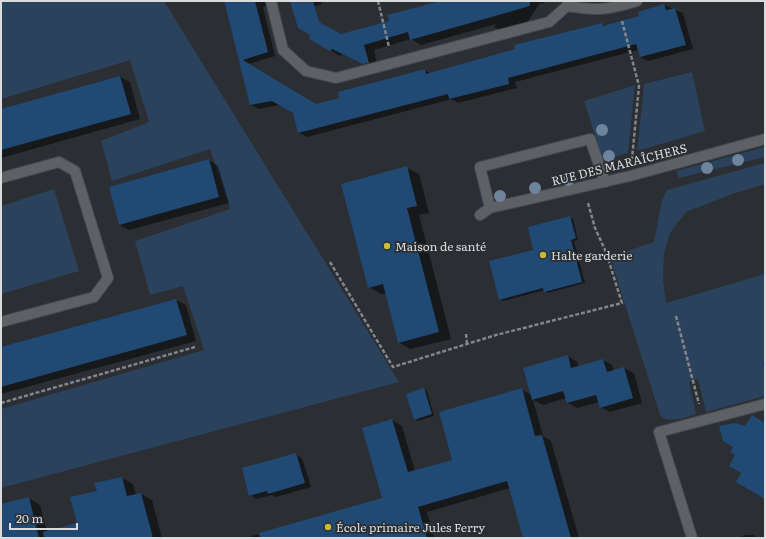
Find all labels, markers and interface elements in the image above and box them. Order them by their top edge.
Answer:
street label: RUE DES MARAÎCHERS [549,138,689,190]
place label: Maison de santé [395,237,486,255]
marker: Maison de santé [382,241,392,251]
place label: Halte garderie [551,246,633,264]
marker: Halte garderie [538,250,548,260]
scale bar [10,505,77,531]
text: 20 m [16,509,43,527]
place label: École primaire Jules Ferry [336,518,485,536]
marker: École primaire Jules Ferry [323,522,333,532]

